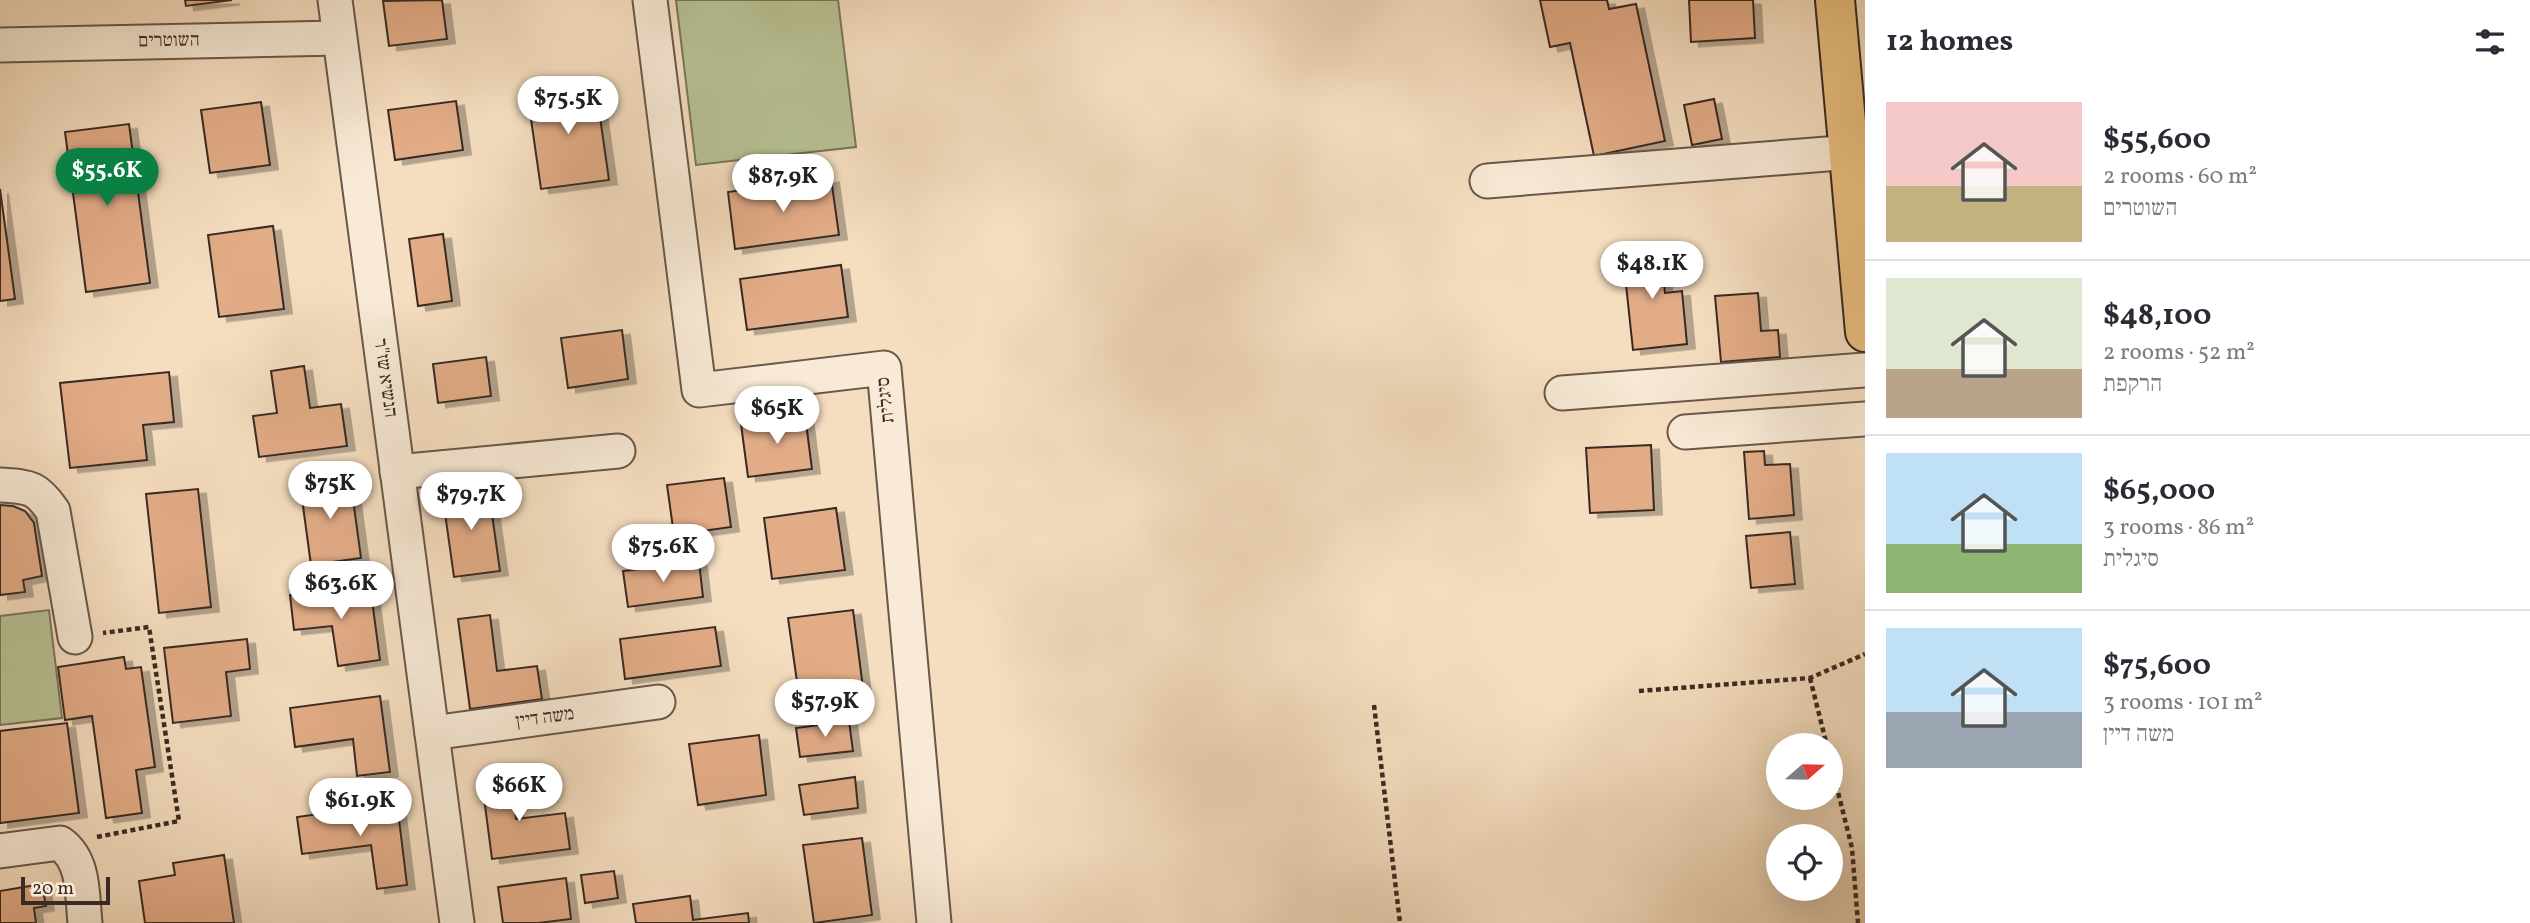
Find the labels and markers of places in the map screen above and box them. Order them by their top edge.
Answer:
pin: $75.5K [511,76,625,136]
pin: $55.6K [50,148,164,208]
pin: $87.9K [726,154,840,214]
pin: $48.1K [1595,242,1709,301]
pin: $65K [736,386,818,446]
pin: $75K [289,462,371,521]
pin: $79.7K [414,472,528,532]
pin: $75.6K [606,524,720,584]
pin: $63.6K [284,562,398,621]
pin: $57.9K [768,680,882,739]
pin: $66K [478,764,560,823]
pin: $61.9K [303,778,417,838]

